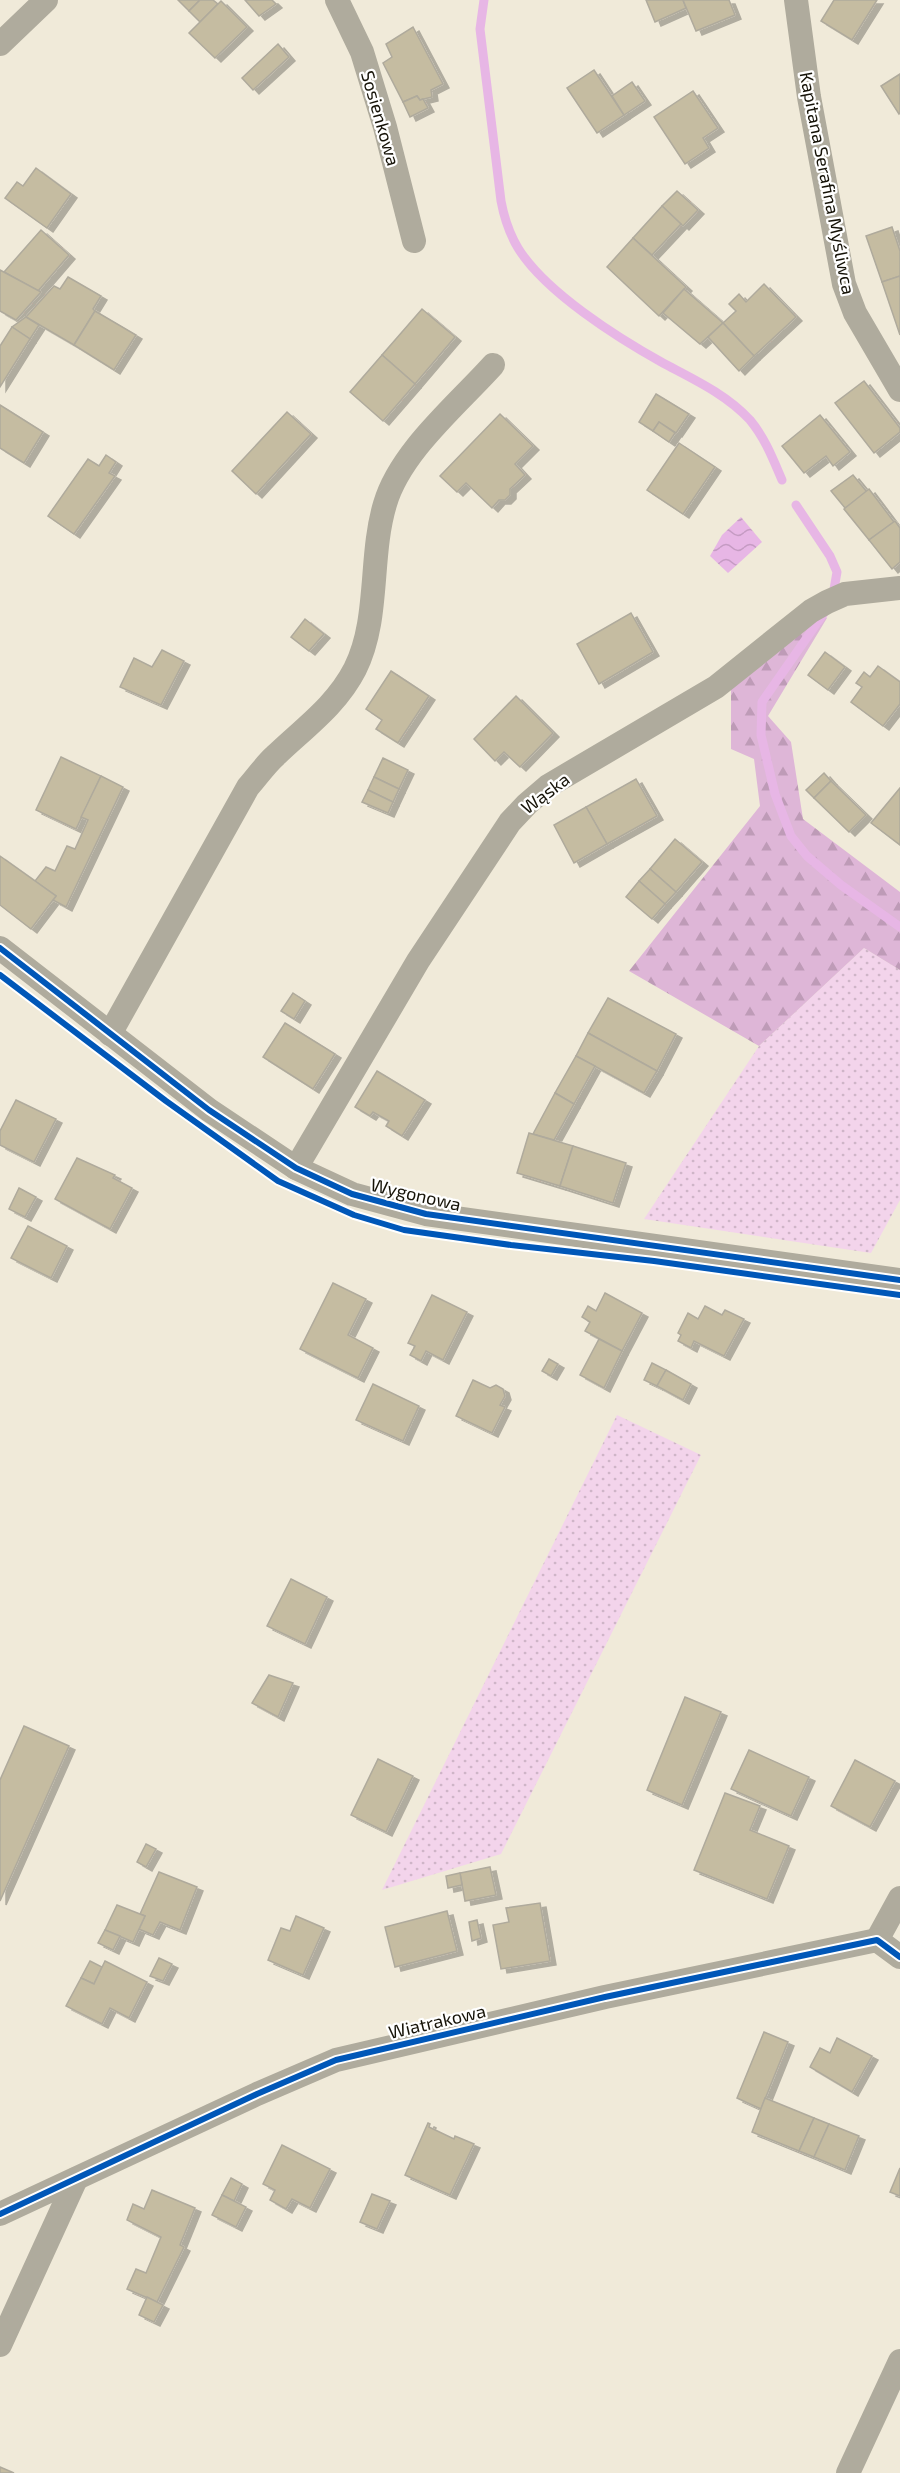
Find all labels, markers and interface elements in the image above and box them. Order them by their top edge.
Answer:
street label: Sosienkowa [357,68,405,168]
street label: Kapitana Serafina Myśliwca [796,70,860,296]
street label: Wąska [516,768,574,818]
street label: Wygonowa [369,1173,463,1215]
street label: Wiatrakowa [386,1999,488,2043]

